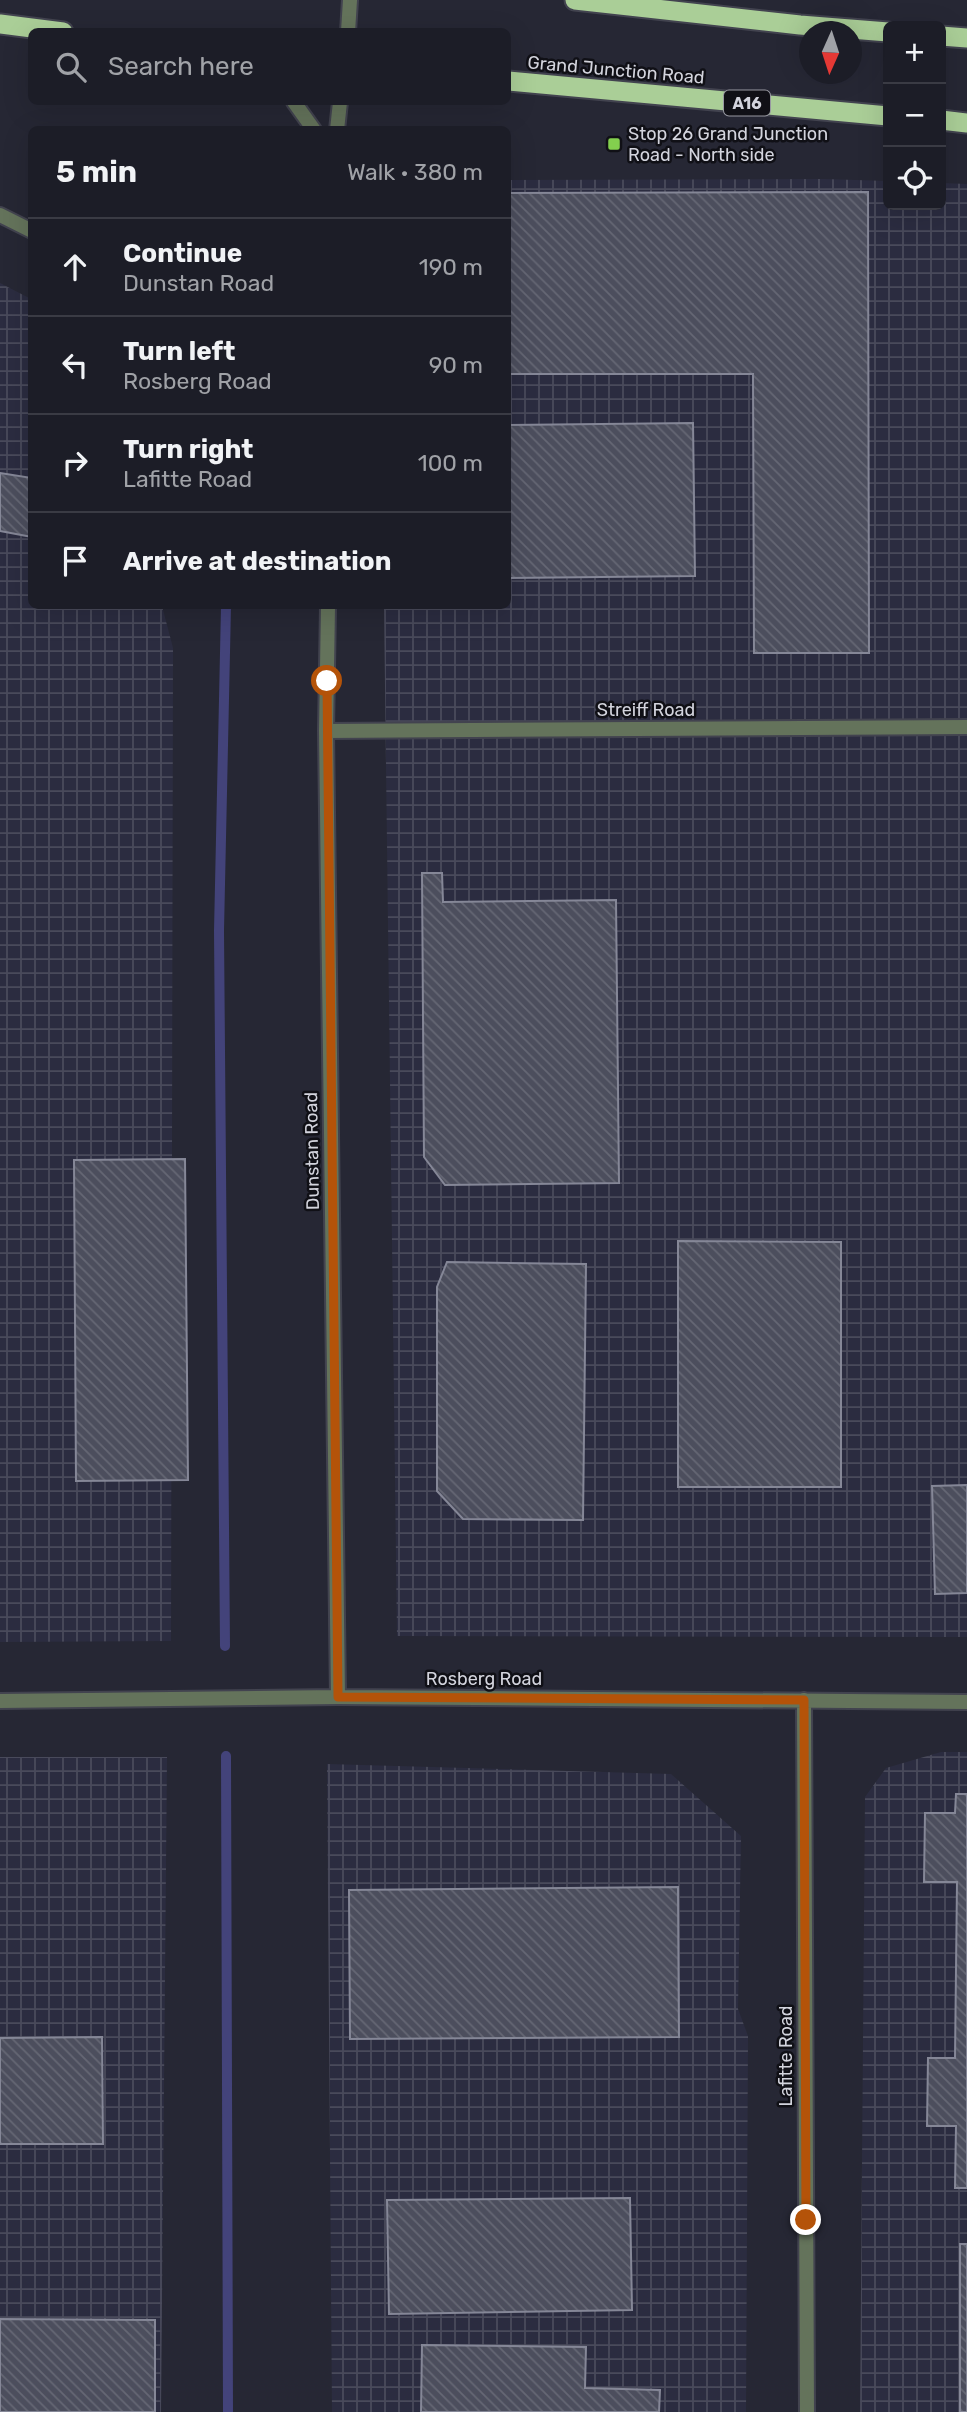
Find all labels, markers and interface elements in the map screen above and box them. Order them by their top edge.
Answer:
north arrow [799,21,862,84]
map controls [883,21,946,210]
button: + [883,21,946,84]
search box [28,28,511,105]
icon: search [52,48,90,86]
text: Search here [108,51,254,82]
street label: Grand Junction Road [527,51,705,89]
button: − [883,84,946,147]
road number: A16 [724,90,770,116]
place label: Stop 26 Grand Junction Road - North side [628,123,828,166]
marker: Stop 26 Grand Junction Road - North side [606,136,622,152]
button: locate [883,147,946,210]
text: 5 min [56,154,137,190]
text: Walk · 380 m [347,158,483,186]
text: Continue [123,238,242,269]
icon: ahead [56,248,94,286]
text: 190 m [419,253,483,281]
text: Dunstan Road [123,269,274,297]
text: Turn left [123,336,235,367]
icon: left [56,346,94,384]
text: 90 m [429,351,483,379]
text: Rosberg Road [123,367,272,395]
text: Turn right [123,434,253,465]
icon: right [56,444,94,482]
text: 100 m [418,449,483,477]
text: Lafitte Road [123,465,252,493]
icon: arrive [56,542,94,580]
text: Arrive at destination [123,546,391,577]
route start [311,665,342,696]
street label: Streiff Road [597,699,695,721]
street label: Dunstan Road [300,1092,324,1210]
street label: Rosberg Road [426,1668,542,1690]
street label: Lafitte Road [775,2005,797,2107]
route end [790,2204,821,2235]

